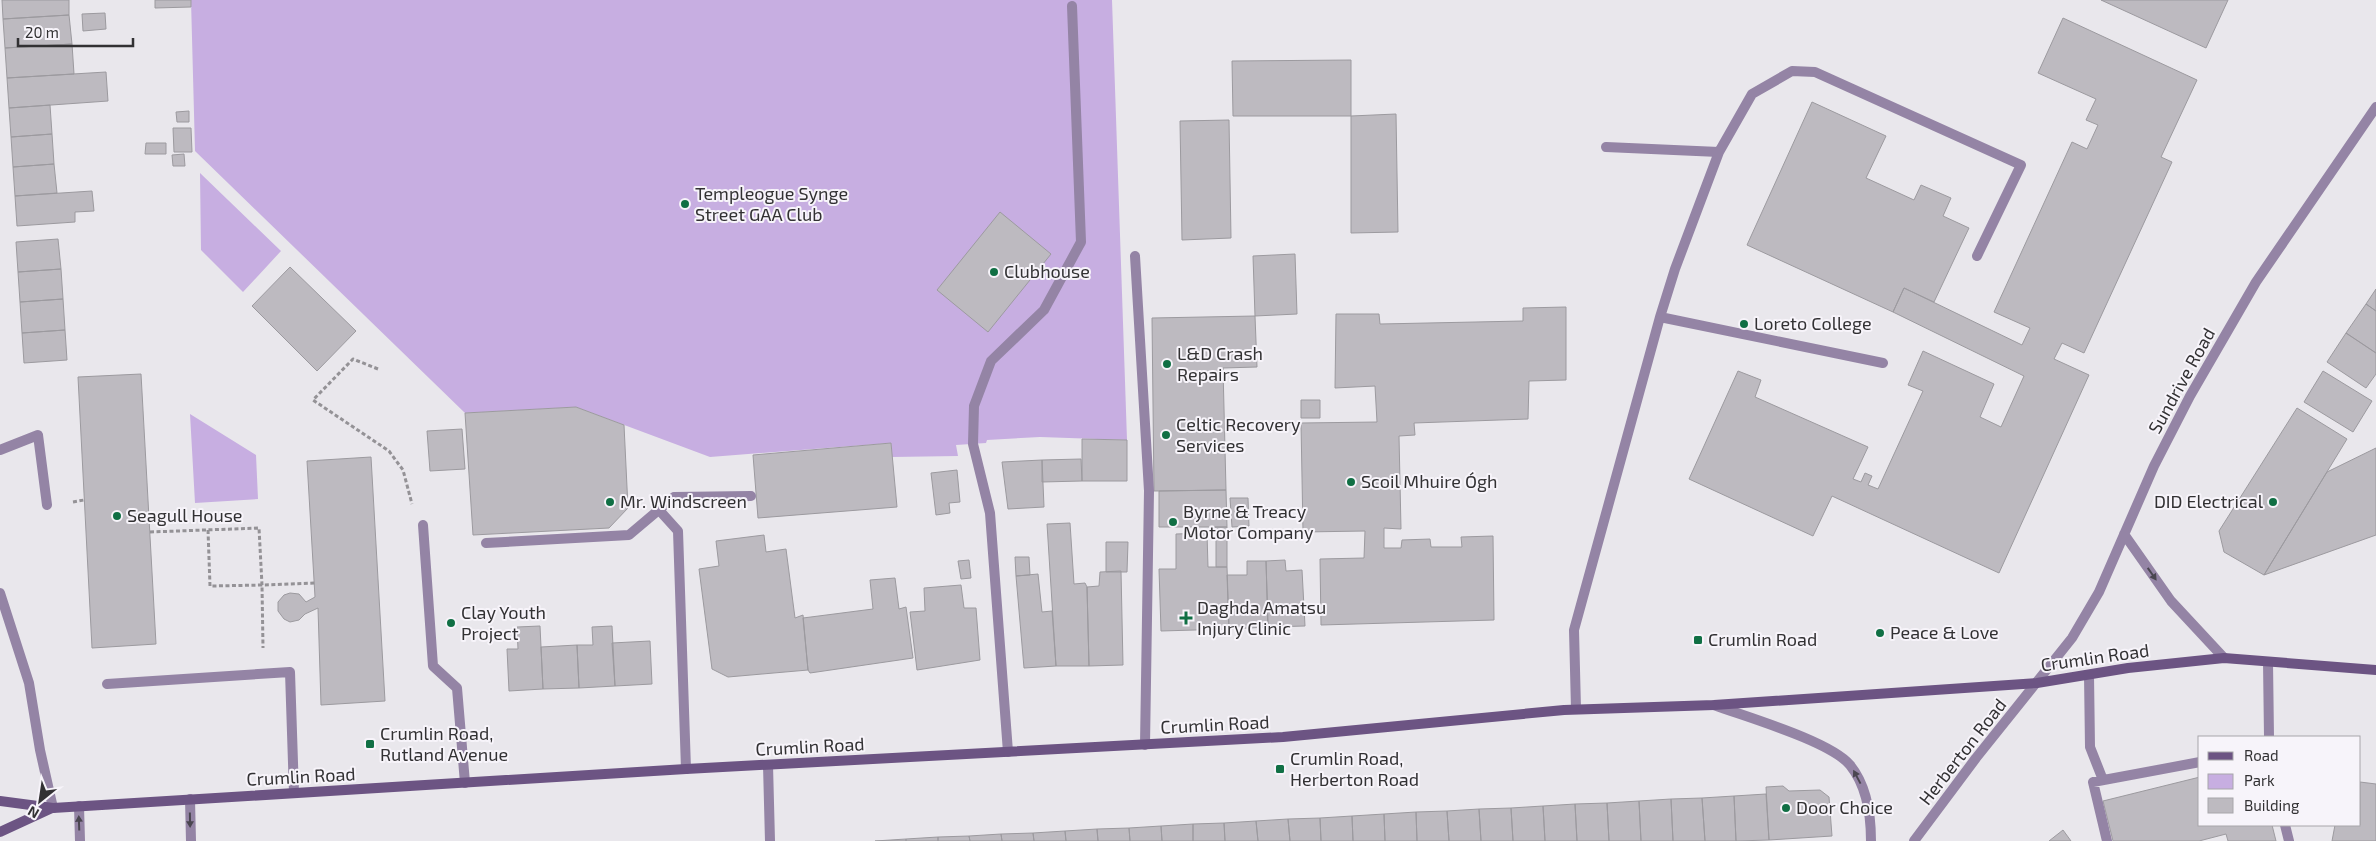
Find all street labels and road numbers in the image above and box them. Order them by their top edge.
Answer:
street label: Sundrive Road [2143,324,2219,437]
street label: Crumlin Road [2039,639,2150,676]
street label: Herberton Road [1914,694,2011,809]
street label: Crumlin Road [1160,710,1270,738]
street label: Crumlin Road [755,732,865,760]
street label: Crumlin Road [246,762,356,790]

